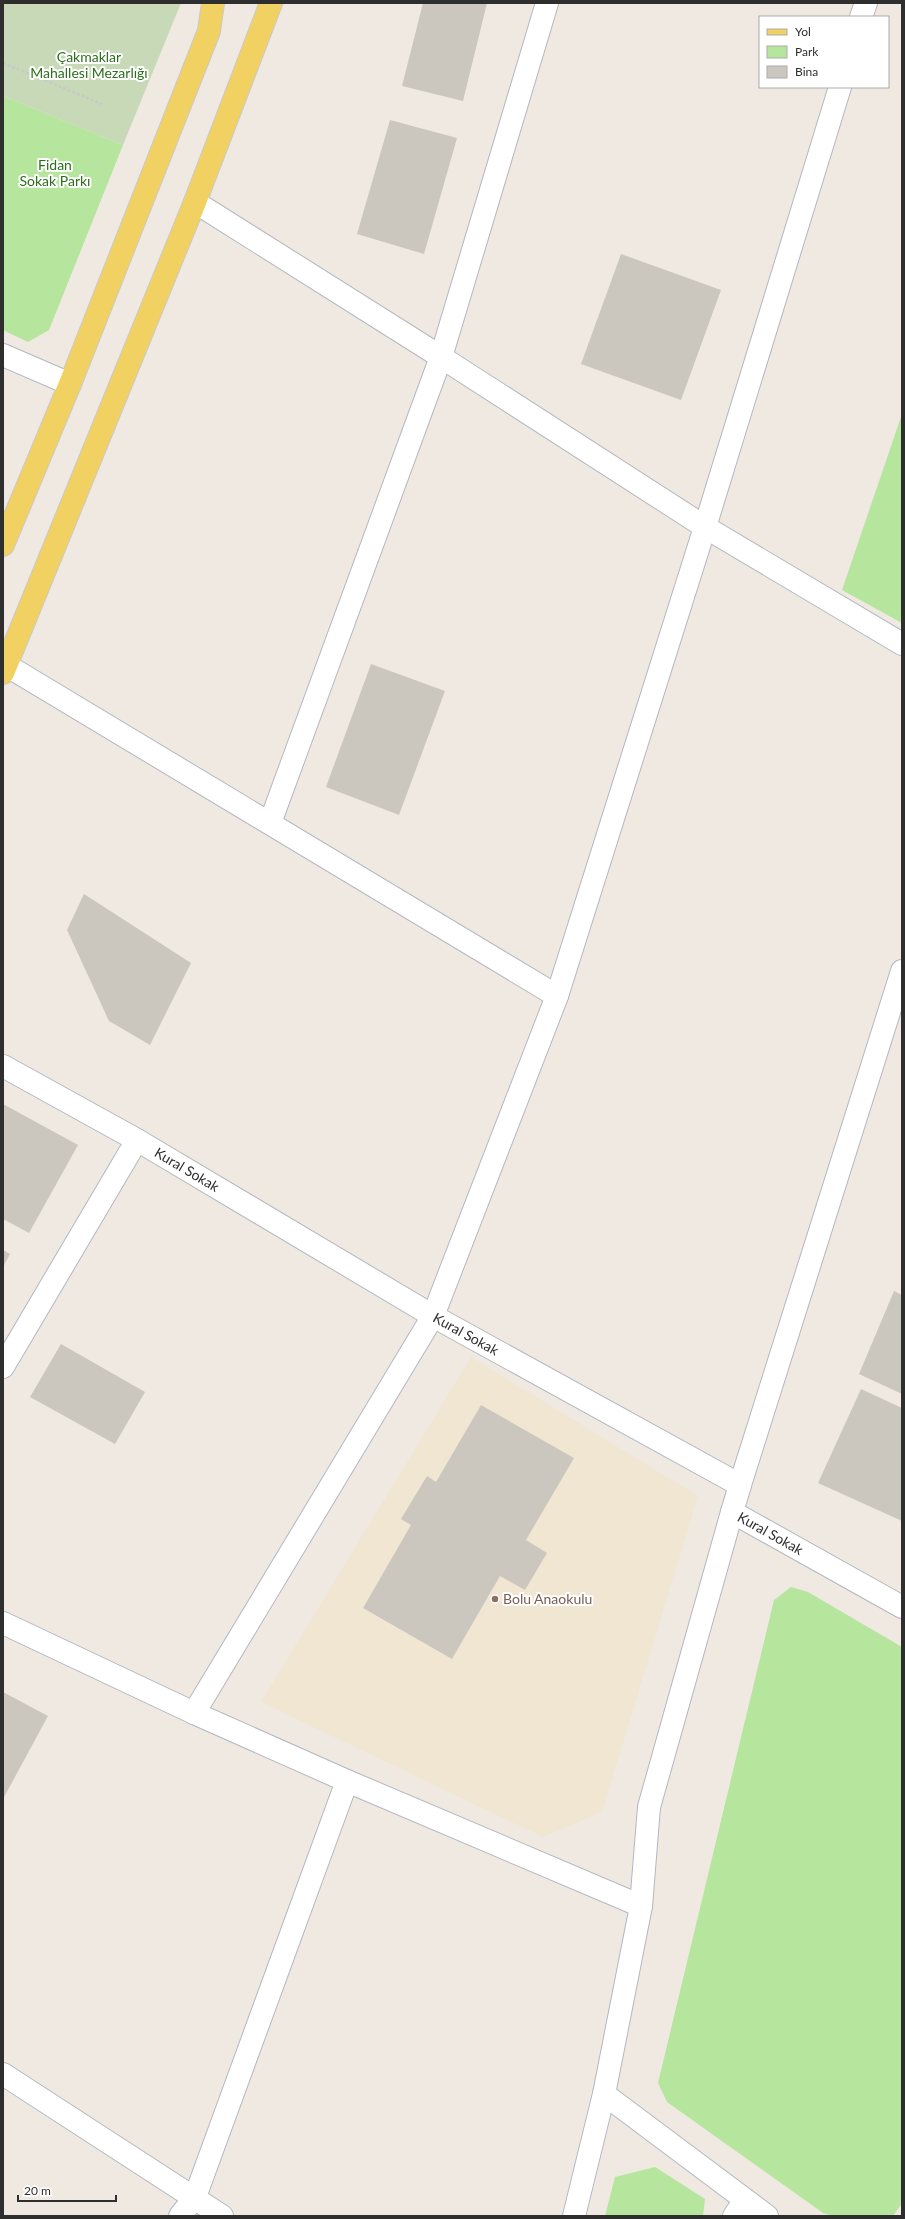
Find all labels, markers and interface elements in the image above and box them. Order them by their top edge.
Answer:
legend [759,16,889,88]
text: Yol [795,24,811,39]
text: Park [795,44,819,59]
park label: Çakmaklar Mahallesi Mezarlığı [30,48,148,81]
text: Bina [795,64,818,79]
park label: Fidan Sokak Parkı [20,156,90,189]
street label: Kural Sokak [152,1143,223,1195]
street label: Kural Sokak [430,1309,503,1359]
street label: Kural Sokak [735,1508,807,1558]
place label: Bolu Anaokulu [503,1590,592,1607]
marker: Bolu Anaokulu [490,1594,500,1604]
scale bar [18,2177,116,2203]
text: 20 m [24,2183,51,2198]

